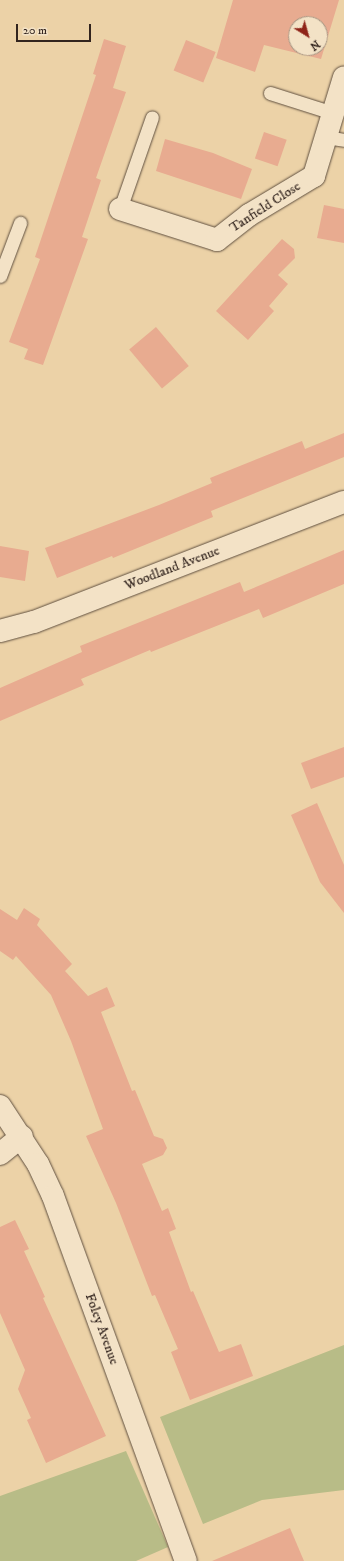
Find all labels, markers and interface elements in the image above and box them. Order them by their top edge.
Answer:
scale bar [18,16,93,42]
north arrow [288,16,328,56]
text: 20 m [23,23,47,38]
text: N [307,36,322,53]
street label: Tanfield Close [226,178,304,236]
street label: Woodland Avenue [122,542,222,594]
street label: Foley Avenue [81,1291,123,1367]

